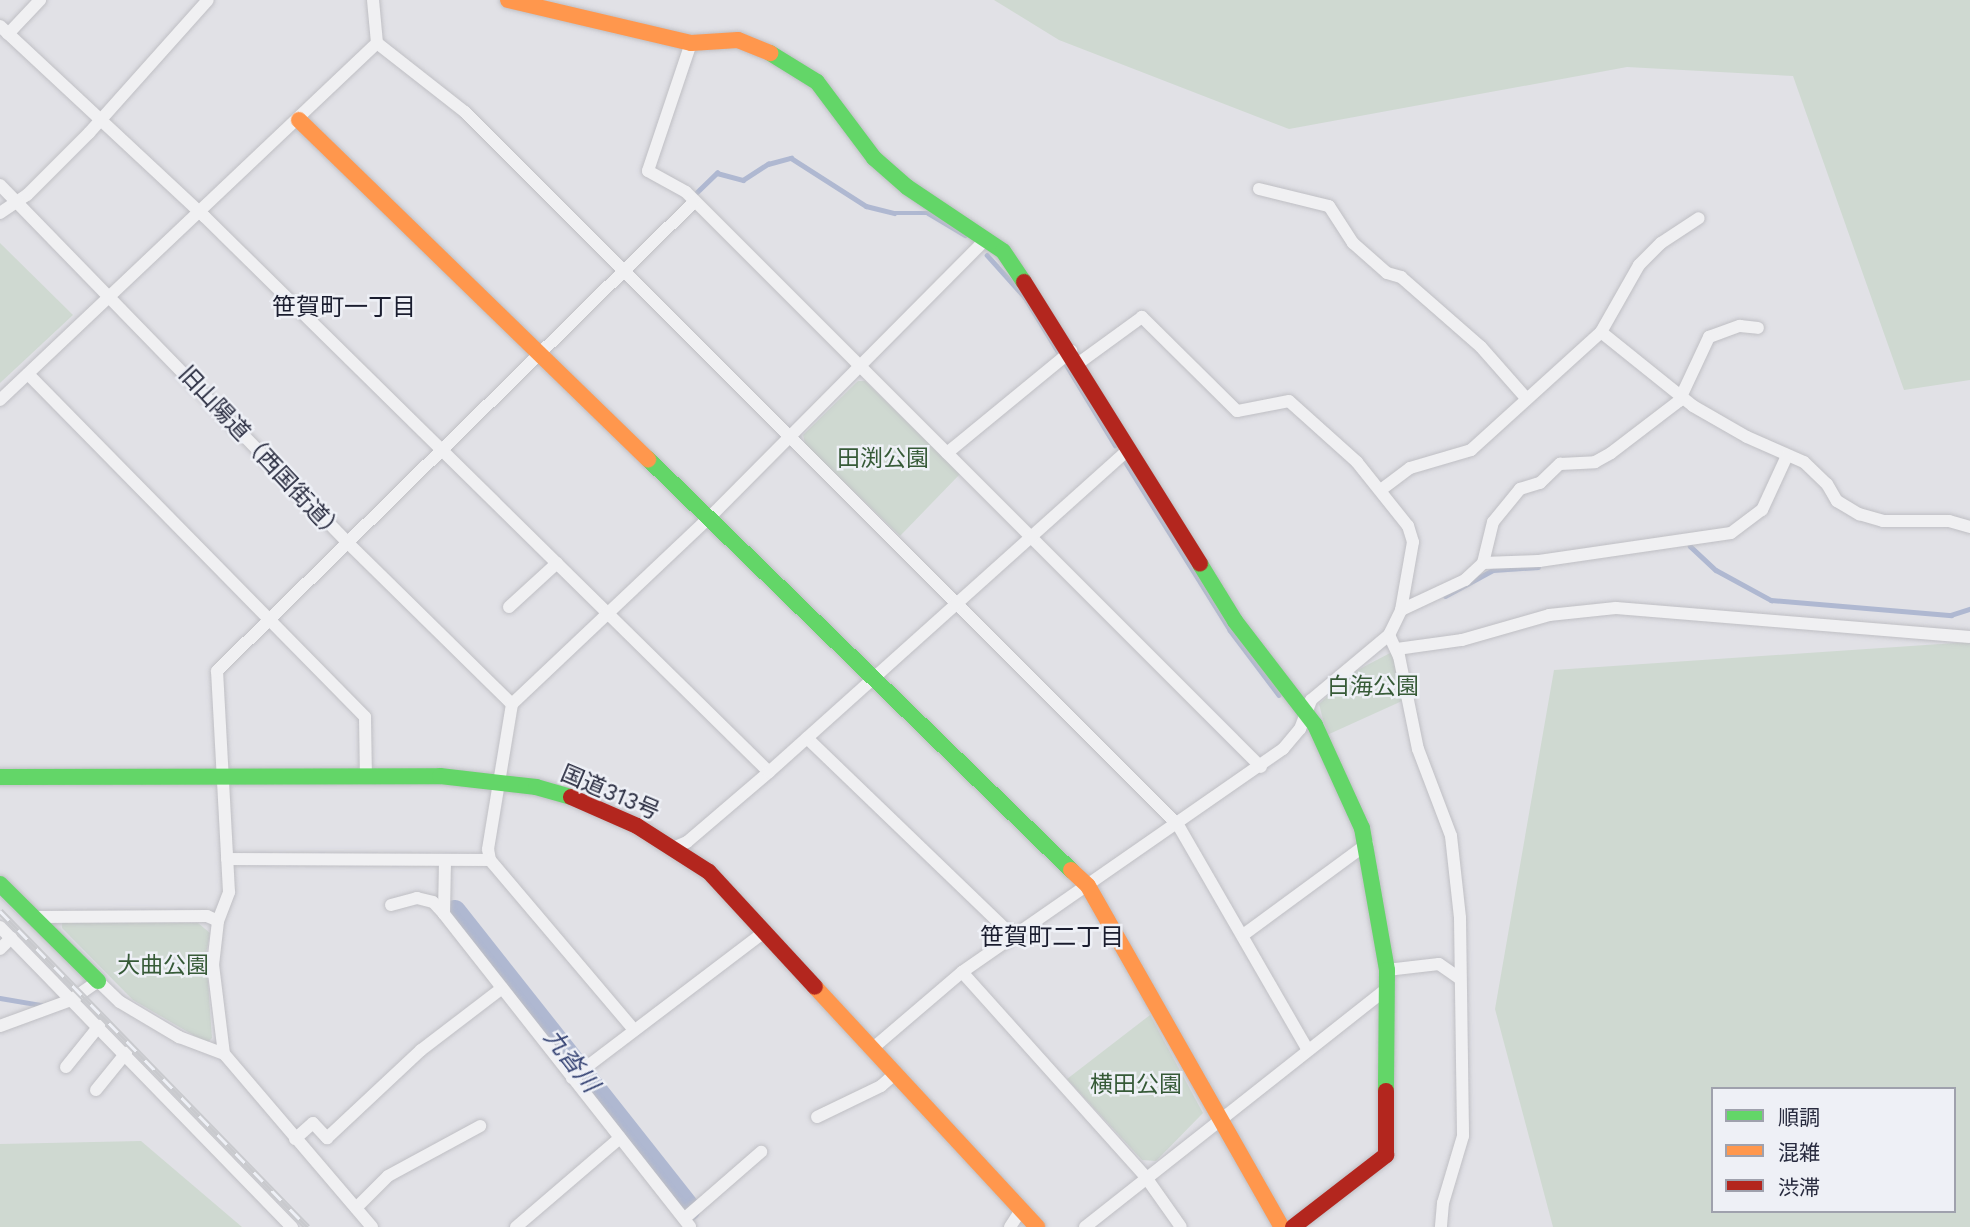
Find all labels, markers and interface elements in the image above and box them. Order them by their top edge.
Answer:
district label: 笹賀町一丁目 [272,294,416,322]
street label: 旧山陽道（西国街道） [172,360,350,548]
park label: 田渕公園 [837,445,929,473]
park label: 白海公園 [1327,673,1419,701]
street label: 国道313号 [556,760,664,826]
district label: 笹賀町二丁目 [980,924,1124,952]
park label: 大曲公園 [117,952,209,980]
water label: 九沓川 [537,1024,605,1098]
park label: 横田公園 [1090,1071,1182,1099]
legend [1711,1087,1956,1213]
text: 順調 [1778,1105,1820,1130]
text: 混雑 [1778,1140,1820,1165]
text: 渋滞 [1778,1175,1820,1200]

